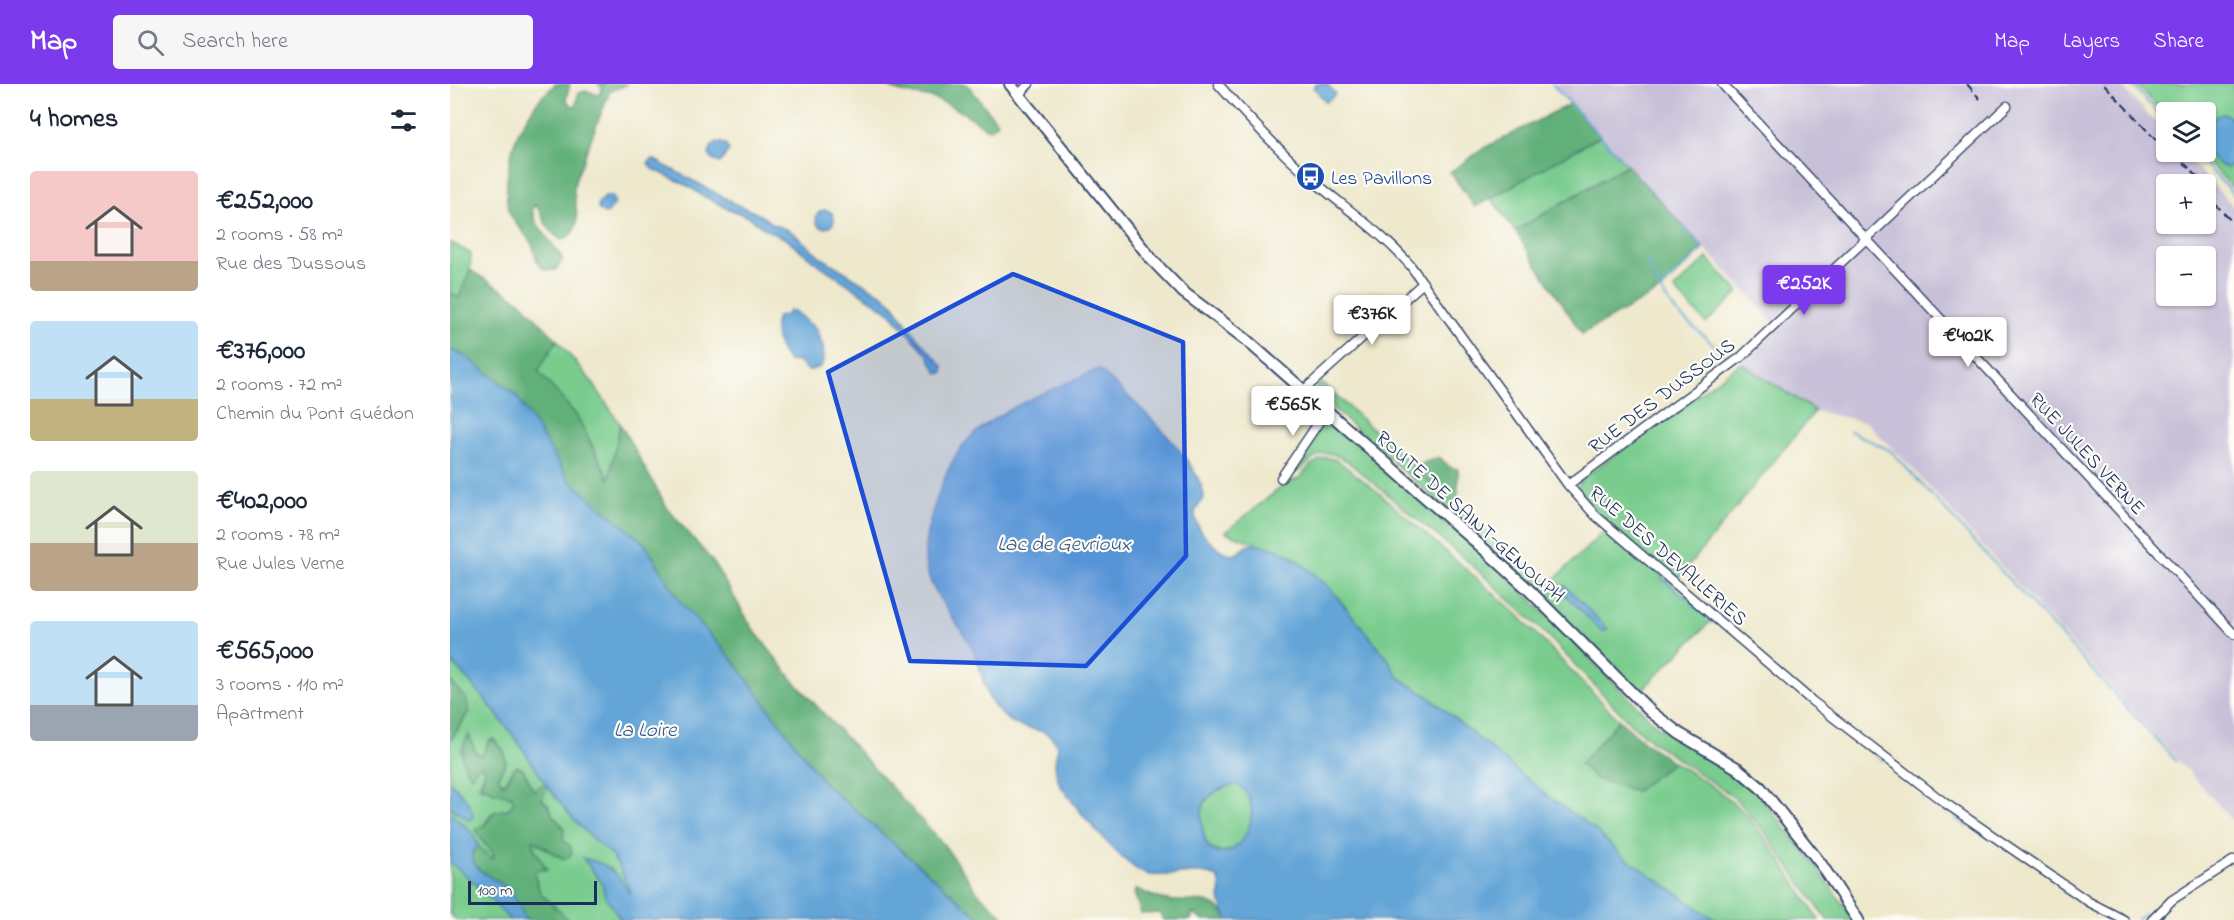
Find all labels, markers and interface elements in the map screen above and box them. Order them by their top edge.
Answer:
search box [113,15,533,69]
text: Map [30,22,77,63]
icon: search [134,26,167,59]
text: Search here [182,26,288,58]
text: Map [1994,27,2030,57]
text: Layers [2063,27,2120,57]
text: Share [2153,27,2204,57]
text: 4 homes [30,101,118,139]
map controls [2156,102,2216,306]
button: layers [2156,102,2216,162]
icon: filters [387,104,420,137]
bus stop icon: Les Pavillons [1294,161,1326,193]
place label: Les Pavillons [1331,165,1432,194]
button: + [2156,174,2216,234]
text: €252,000 [216,183,313,221]
icon: home [78,195,150,267]
text: 2 rooms · 58 m² [216,221,343,250]
button: − [2156,246,2216,306]
text: Rue des Dussous [216,250,366,279]
pin: €252K [1762,265,1846,316]
text: €252K [1777,270,1831,299]
pin: €376K [1330,295,1414,346]
text: €376K [1348,300,1396,329]
pin: €402K [1926,317,2010,368]
text: €402K [1943,322,1993,351]
street label: RUE DES DUSSOUS [1583,332,1742,462]
text: €376,000 [216,333,305,371]
icon: home [78,345,150,417]
text: 2 rooms · 72 m² [216,371,343,400]
pin: €565K [1251,386,1335,437]
street label: RUE JULES VERNE [2021,387,2151,523]
text: €565K [1265,391,1321,420]
text: Chemin du Pont Guédon [216,400,414,429]
street label: ROUTE DE SAINT-GENOUPH [1368,425,1570,611]
street label: RUE DES DEVALLERIES [1582,480,1753,634]
text: €402,000 [216,483,307,521]
icon: home [78,495,150,567]
text: 2 rooms · 78 m² [216,521,340,550]
water label: Lac de Gevrioux [997,530,1132,560]
text: Rue Jules Verne [216,550,344,579]
text: €565,000 [216,633,313,671]
icon: home [78,645,150,717]
text: 3 rooms · 110 m² [216,671,344,700]
text: Apartment [216,700,304,729]
water label: La Loire [614,716,678,746]
scale bar [468,878,597,906]
text: 100 m [477,879,512,903]

